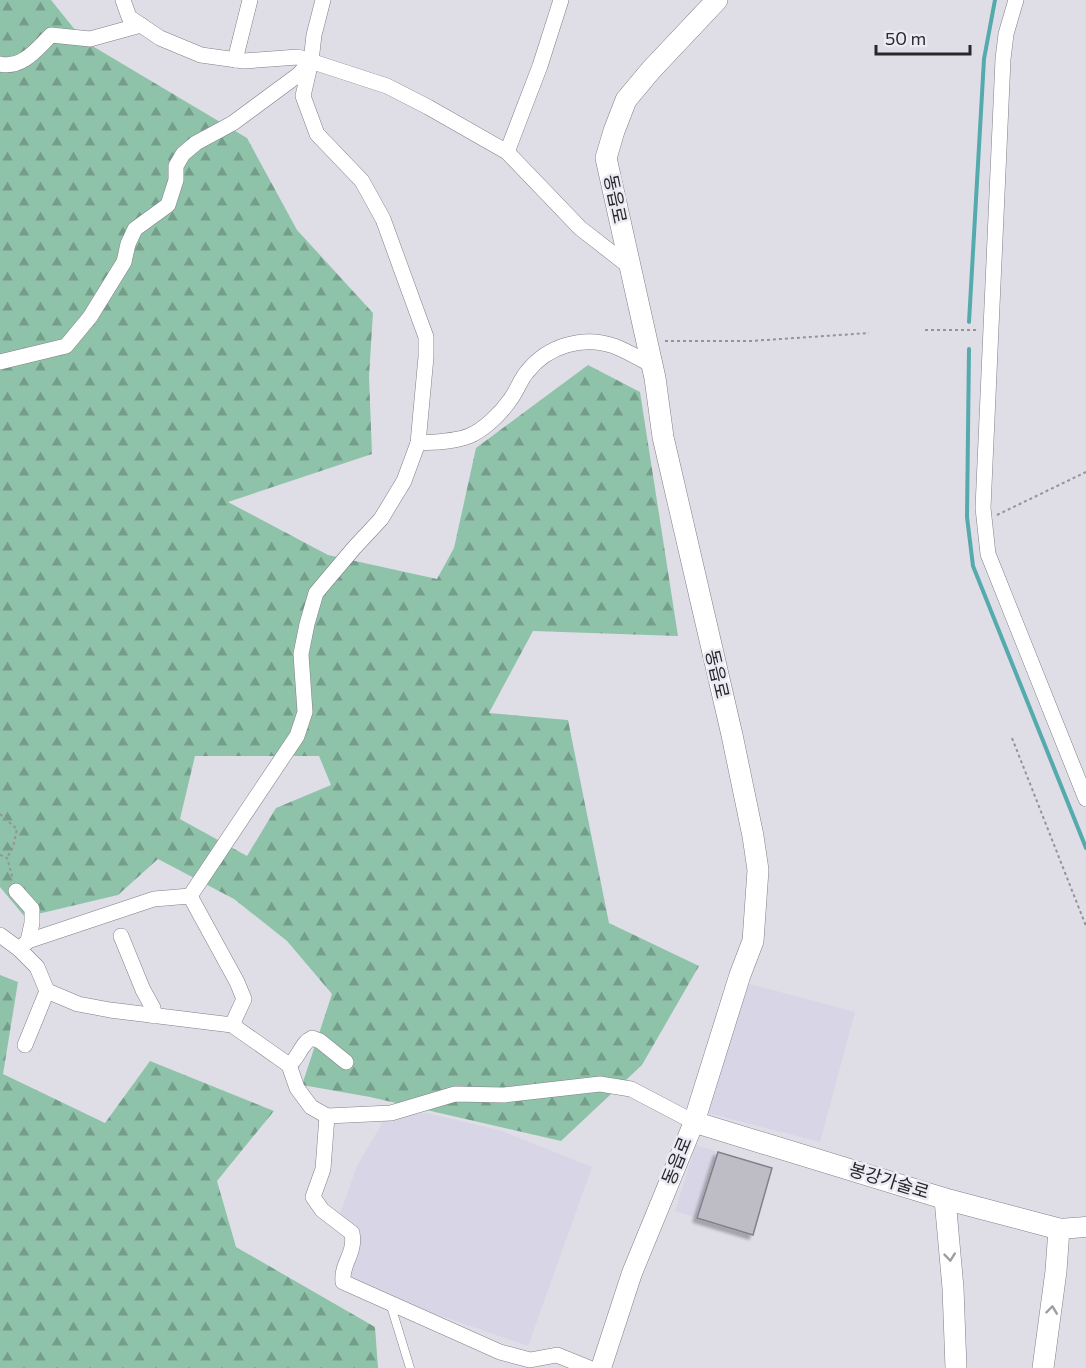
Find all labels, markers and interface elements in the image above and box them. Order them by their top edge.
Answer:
scale bar [876,18,970,56]
text: 50 m [885,27,926,49]
street label: 동읍로 [600,172,632,225]
street label: 동읍로 [702,647,734,700]
street label: 동읍로 [657,1133,696,1188]
street label: 봉강가술로 [846,1157,932,1203]
one-way arrow [943,1252,956,1261]
one-way arrow [1045,1306,1057,1315]

